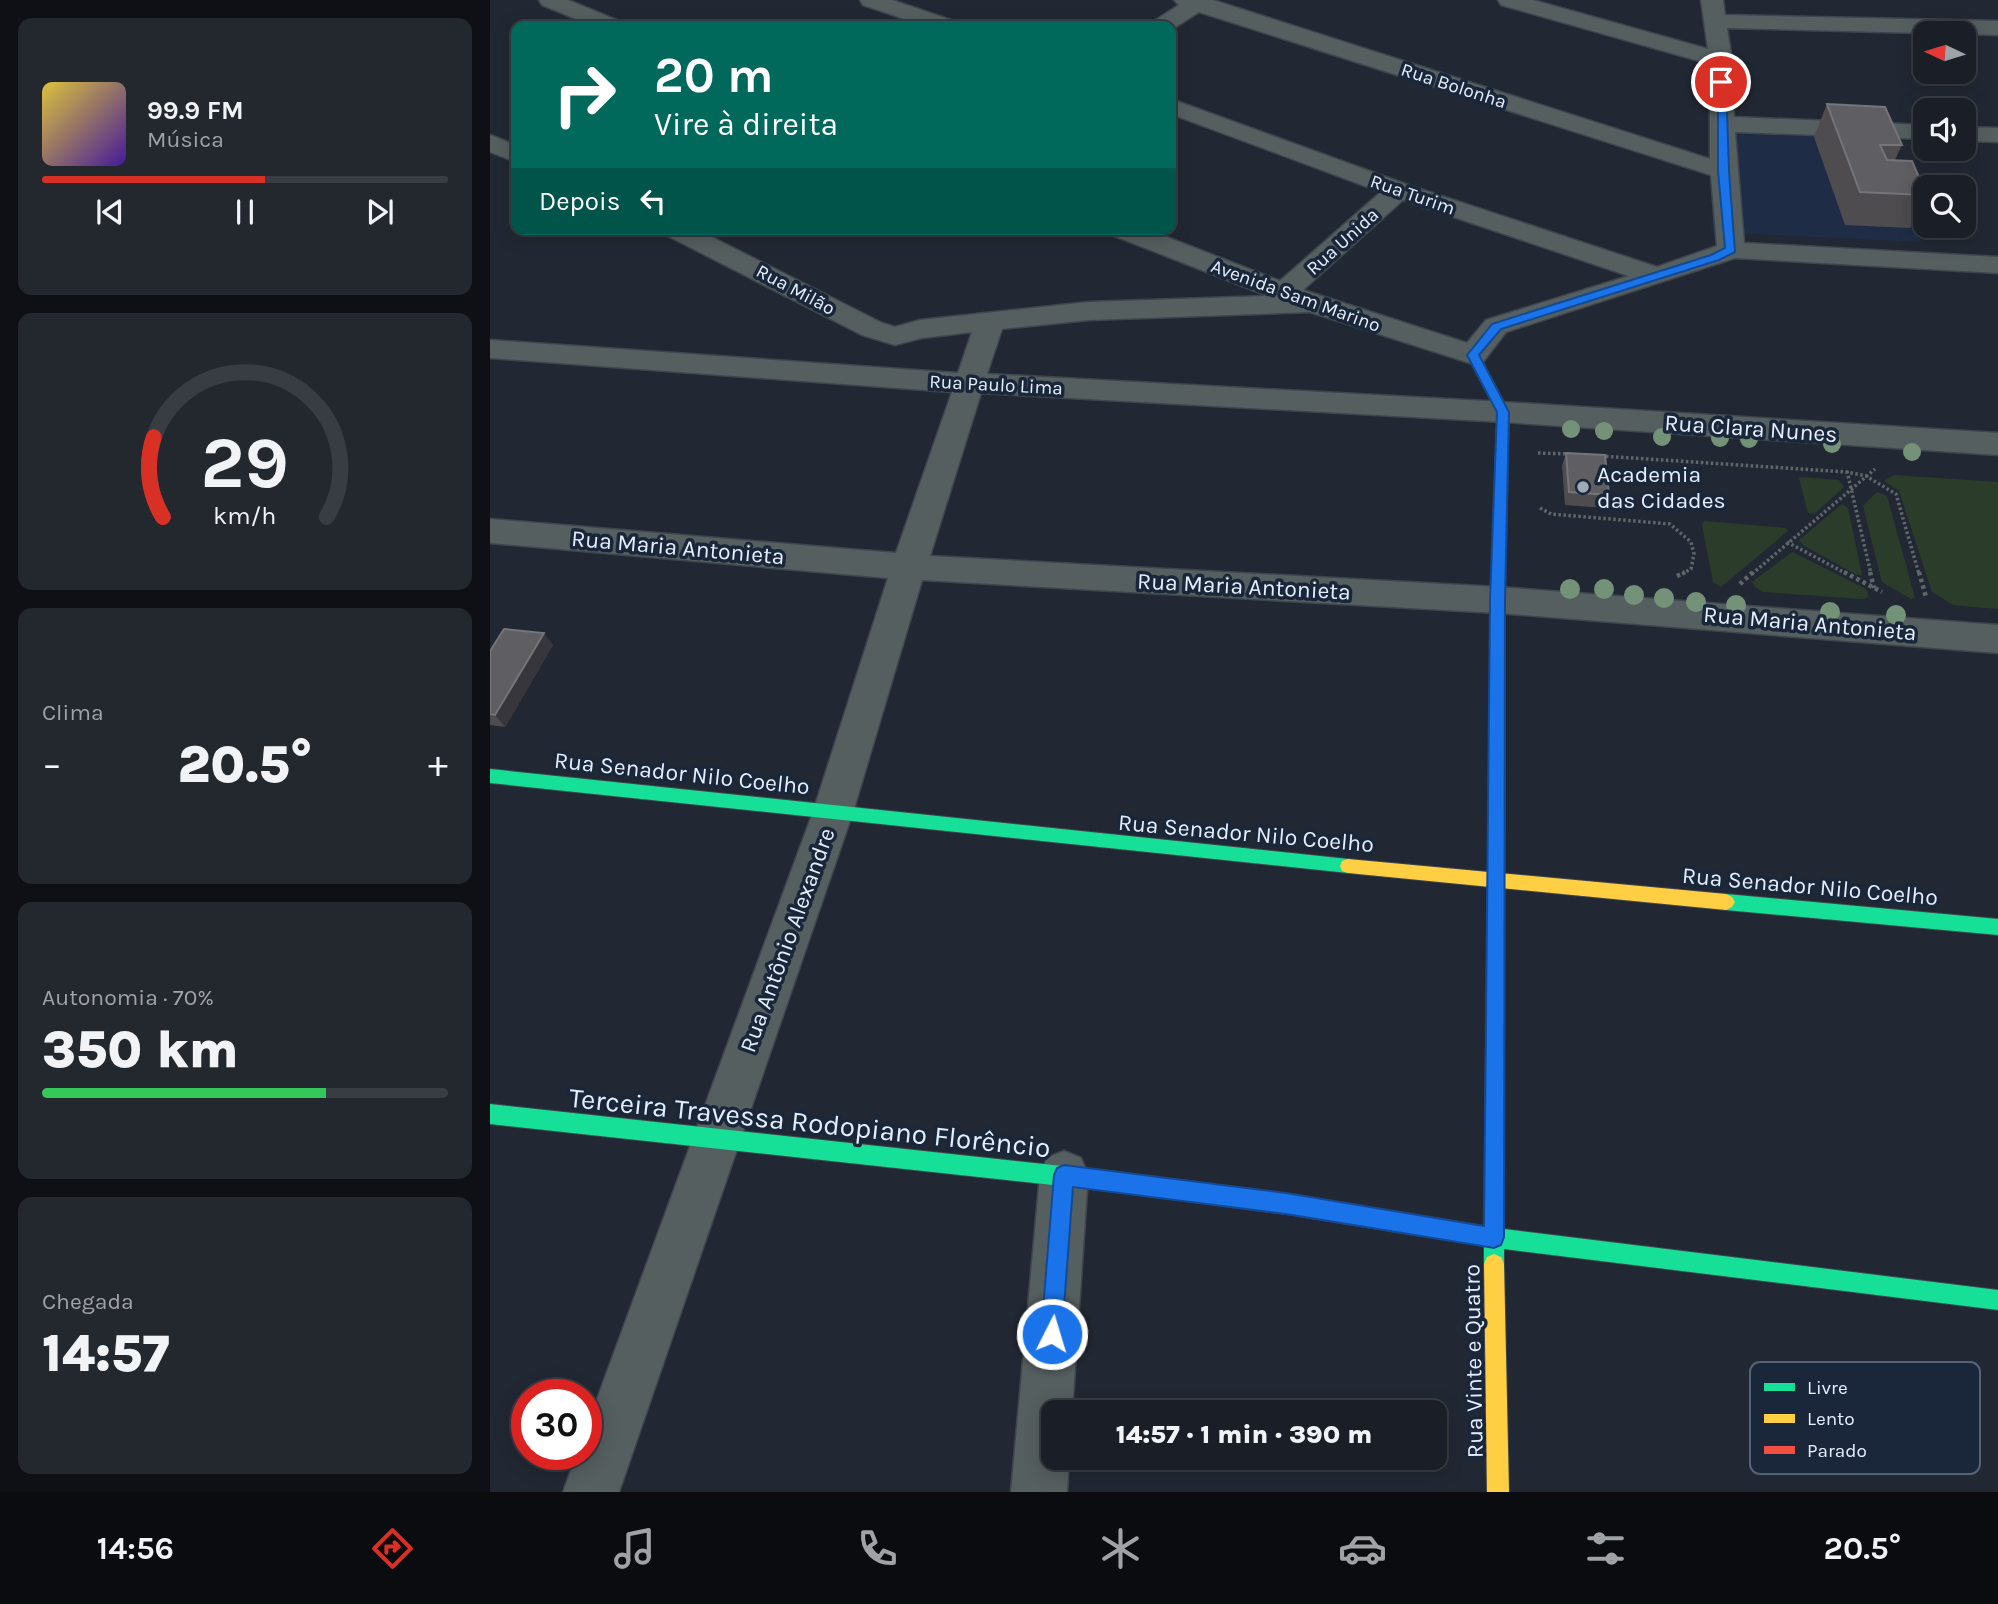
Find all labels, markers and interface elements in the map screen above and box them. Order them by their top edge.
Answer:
north arrow [1913,21,1976,84]
map controls [1913,21,1976,238]
text: 20 m [654,47,774,104]
icon: right [539,49,630,140]
pin [1691,52,1751,112]
street label: Rua Bolonha [1398,59,1509,113]
icon: arrive [1702,63,1740,101]
text: 99.9 FM [147,95,244,126]
button: sound [1913,98,1976,161]
text: Vire à direita [654,106,838,143]
text: Música [147,126,224,153]
street label: Rua Turim [1367,170,1458,220]
button: search [1913,175,1976,238]
icon: left [634,182,672,220]
text: Depois [539,186,620,217]
icon: previous [91,193,129,231]
icon: pause [226,193,264,231]
icon: next [361,193,399,231]
street label: Rua Unida [1302,204,1383,280]
street label: Avenida Sam Marino [1208,255,1383,337]
street label: Rua Milão [752,260,839,320]
street label: Rua Paulo Lima [929,371,1063,399]
street label: Rua Clara Nunes [1664,409,1838,448]
text: 29 [201,421,289,506]
place label: Academia das Cidades [1597,461,1726,514]
marker: Academia das Cidades [1575,479,1591,495]
text: km/h [213,501,277,530]
street label: Rua Maria Antonieta [570,525,786,570]
street label: Rua Maria Antonieta [1137,567,1351,606]
street label: Rua Maria Antonieta [1702,601,1918,646]
text: Clima [42,699,104,726]
text: 20.5° [177,734,313,795]
text: − [42,742,62,787]
text: + [428,742,448,787]
street label: Rua Senador Nilo Coelho [553,747,811,800]
street label: Rua Senador Nilo Coelho [1117,809,1375,858]
street label: Rua Antônio Alexandre [734,824,841,1056]
street label: Rua Senador Nilo Coelho [1681,862,1939,911]
text: Autonomia · 70% [42,984,214,1011]
text: 350 km [42,1019,239,1080]
street label: Terceira Travessa Rodopiano Florêncio [568,1081,1052,1164]
street label: Rua Vinte e Quatro [1458,1264,1489,1458]
text: Chegada [42,1288,134,1315]
position arrow [1015,1297,1089,1371]
text: 14:57 [42,1323,170,1384]
legend [1750,1362,1980,1474]
text: Livre [1807,1377,1848,1399]
speed limit sign: 30 [511,1379,602,1470]
text: Lento [1807,1408,1855,1430]
text: 14:57 · 1 min · 390 m [1116,1419,1372,1450]
text: Parado [1807,1440,1867,1462]
icon: directions [368,1524,417,1573]
icon: music [610,1524,659,1573]
icon: phone [853,1524,902,1573]
icon: climate [1096,1524,1145,1573]
icon: car [1338,1524,1387,1573]
icon: filters [1581,1524,1630,1573]
text: 14:56 [97,1530,174,1567]
text: 20.5° [1824,1530,1901,1567]

